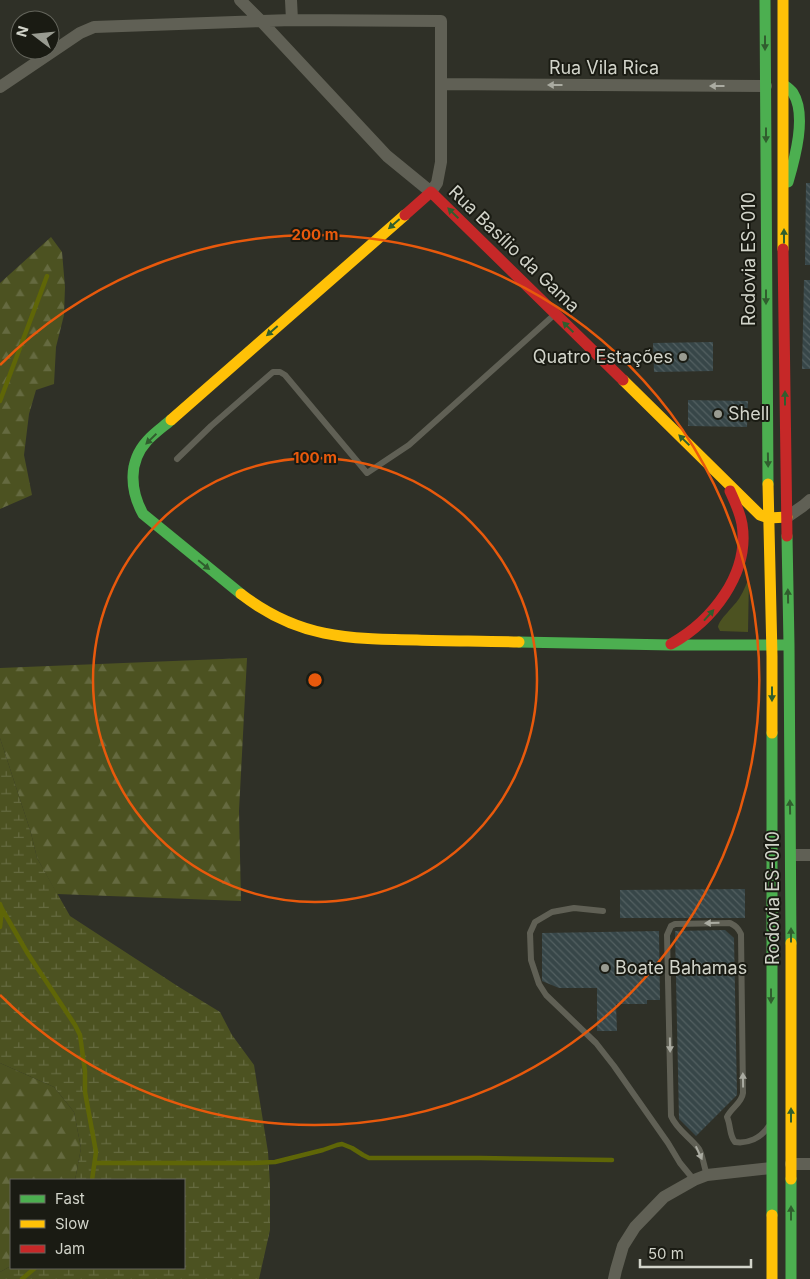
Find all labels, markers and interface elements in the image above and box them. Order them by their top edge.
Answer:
north arrow [10,10,60,60]
text: N [12,24,32,39]
one-way arrow [762,35,770,51]
street label: Rua Vila Rica [549,57,659,78]
one-way arrow [546,81,562,89]
one-way arrow [709,82,725,90]
one-way arrow [762,127,770,143]
street label: Rua Basílio da Gama [445,181,584,316]
street label: Rodovia ES-010 [738,192,759,326]
one-way arrow [447,207,459,219]
one-way arrow [389,218,401,230]
text: 200 m [292,225,338,244]
one-way arrow [780,227,788,243]
one-way arrow [762,289,770,305]
one-way arrow [563,321,575,333]
one-way arrow [267,325,279,337]
place label: Quatro Estações [533,346,673,367]
marker: Quatro Estações [677,351,689,363]
one-way arrow [781,390,789,406]
place label: Shell [728,403,769,424]
marker: Shell [712,408,724,420]
one-way arrow [145,433,157,445]
one-way arrow [679,435,691,447]
text: 100 m [293,448,337,467]
one-way arrow [764,452,772,468]
one-way arrow [197,559,210,570]
one-way arrow [784,588,792,604]
one-way arrow [703,609,715,621]
centre of rings [306,671,324,689]
one-way arrow [768,686,776,702]
one-way arrow [786,798,794,814]
street label: Rodovia ES-010 [762,831,783,965]
one-way arrow [704,919,720,927]
one-way arrow [787,927,795,943]
place label: Boate Bahamas [615,957,747,978]
marker: Boate Bahamas [599,962,611,974]
one-way arrow [767,988,775,1004]
one-way arrow [666,1037,674,1053]
one-way arrow [739,1072,747,1088]
one-way arrow [787,1107,795,1123]
one-way arrow [694,1145,703,1160]
legend [10,1179,185,1269]
text: Fast [55,1189,85,1208]
one-way arrow [787,1205,795,1221]
text: Slow [55,1214,89,1233]
scale bar [640,1236,751,1268]
text: Jam [55,1239,85,1258]
text: 50 m [648,1244,684,1263]

